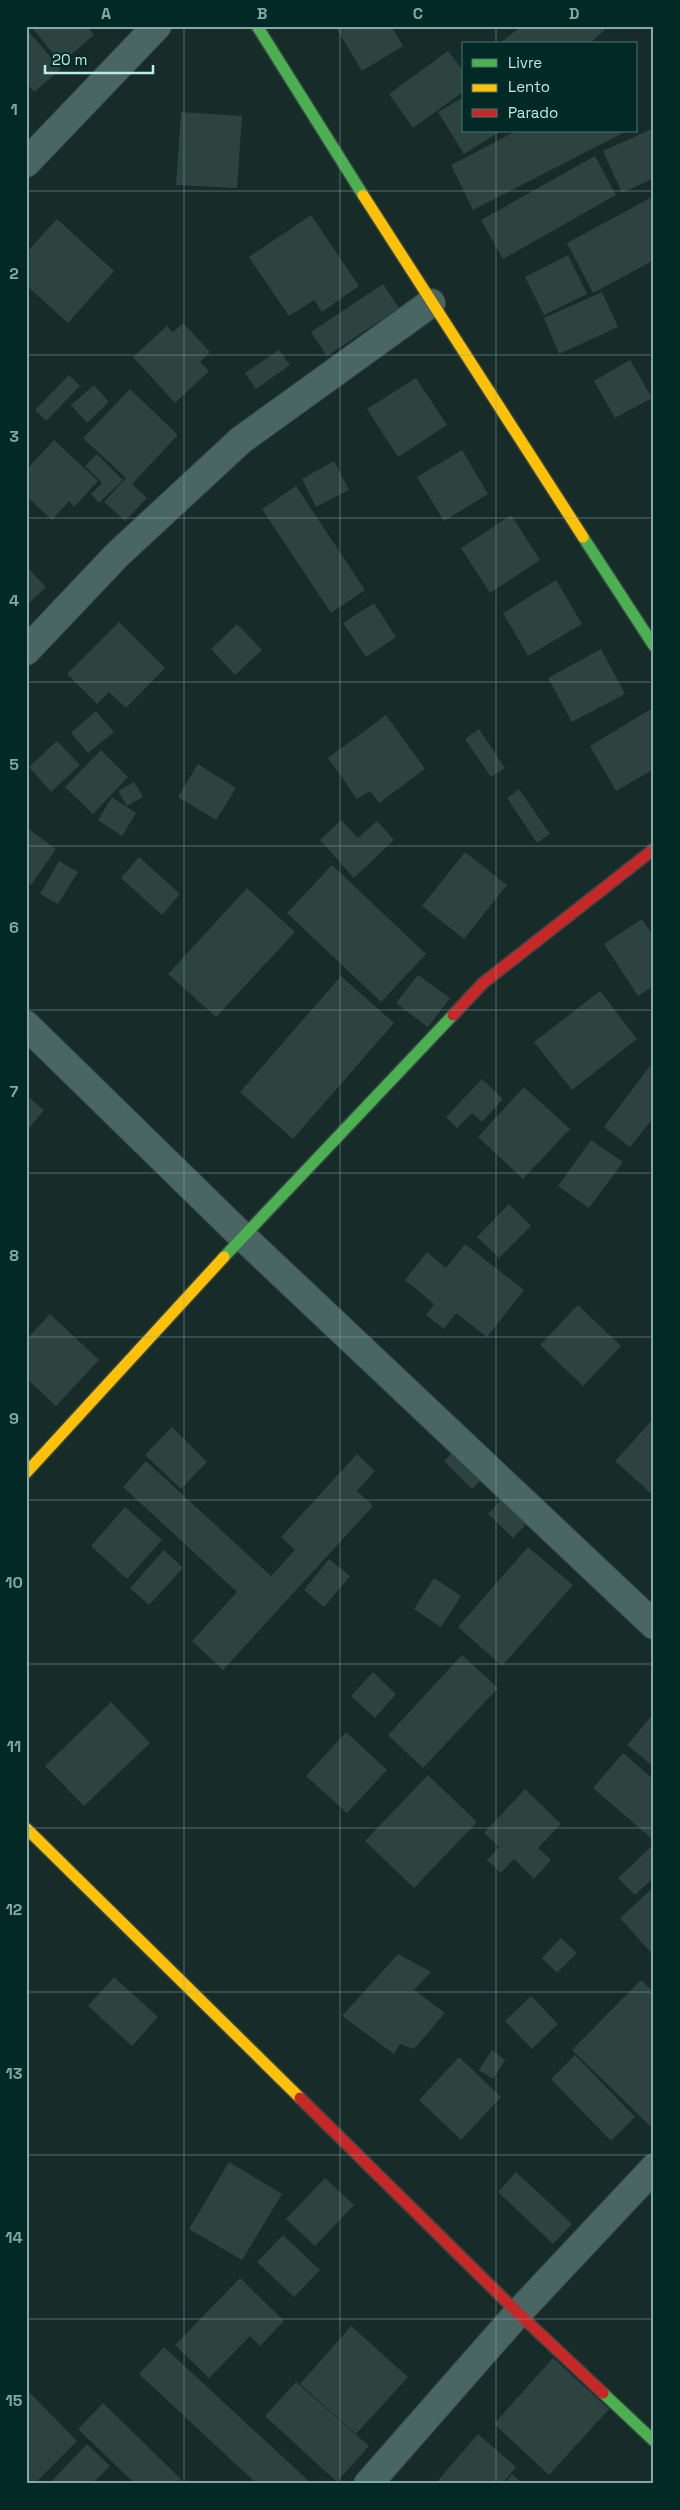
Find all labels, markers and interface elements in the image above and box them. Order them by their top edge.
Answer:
text: A [101,3,111,24]
text: B [257,3,267,24]
text: C [413,3,423,24]
text: D [569,3,579,24]
scale bar [45,42,152,74]
legend [462,42,638,132]
text: 20 m [52,50,87,69]
text: Livre [508,53,542,72]
text: Lento [508,77,550,96]
text: 1 [10,99,18,120]
text: Parado [508,103,558,122]
text: 2 [9,263,19,284]
text: 3 [9,426,19,447]
text: 4 [9,590,19,611]
text: 5 [9,754,19,775]
text: 6 [9,917,19,938]
text: 7 [10,1081,19,1102]
text: 8 [9,1245,19,1266]
text: 9 [9,1408,19,1429]
text: 10 [5,1572,23,1593]
text: 11 [7,1736,21,1757]
text: 12 [6,1899,22,1920]
text: 13 [6,2063,23,2084]
text: 14 [5,2227,23,2248]
text: 15 [6,2390,23,2411]

